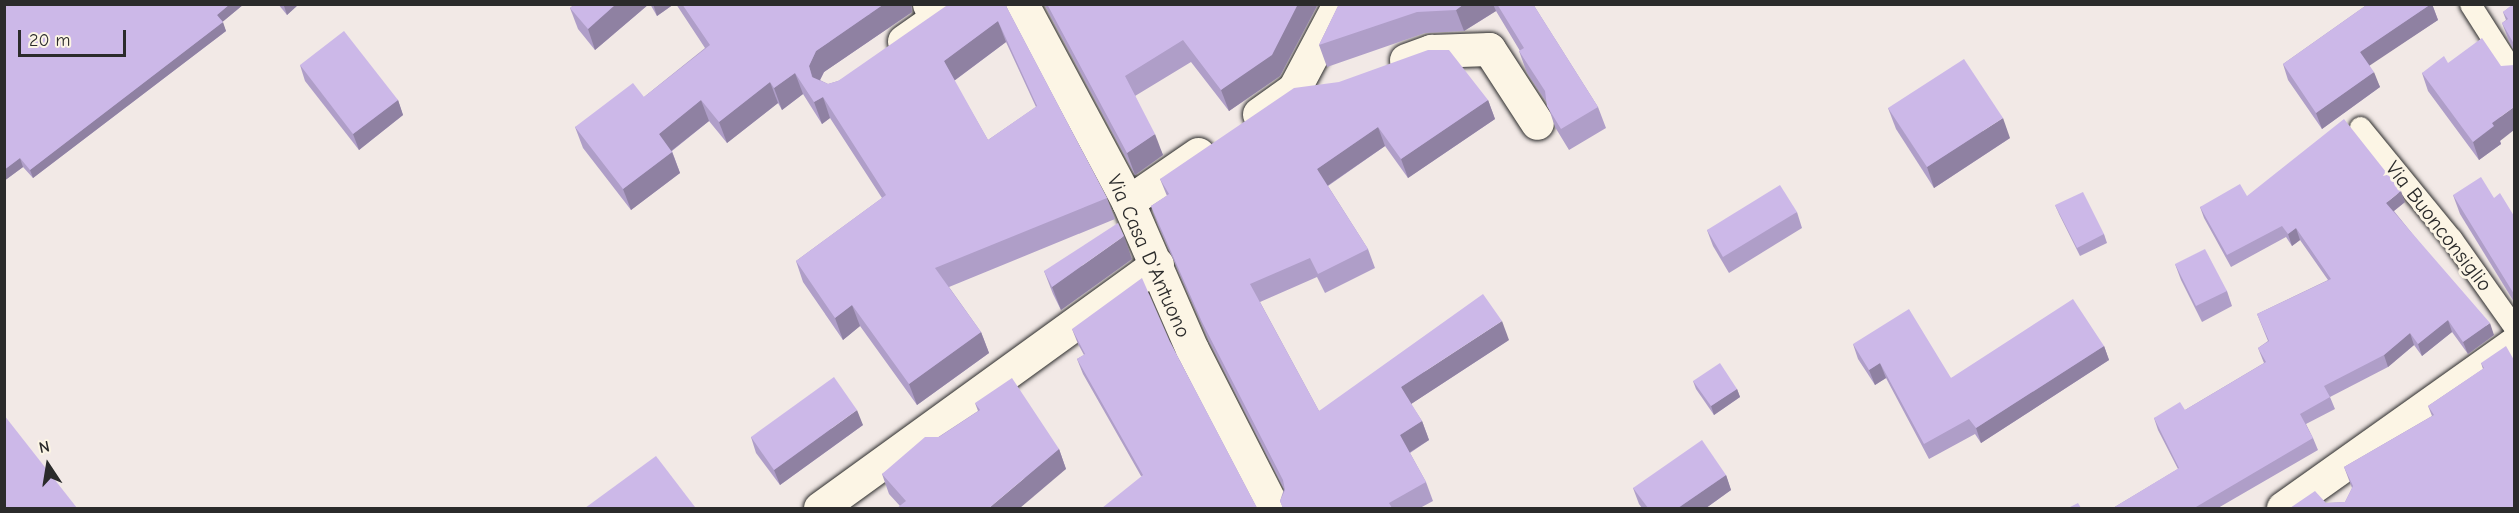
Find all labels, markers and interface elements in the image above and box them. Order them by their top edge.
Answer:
scale bar [21,18,129,56]
text: 20 m [29,30,70,51]
street label: Via Buonconsiglio [2380,156,2498,296]
street label: Via Casa D'Antuono [1102,171,1196,341]
north arrow [18,435,78,495]
text: N [37,438,51,457]

